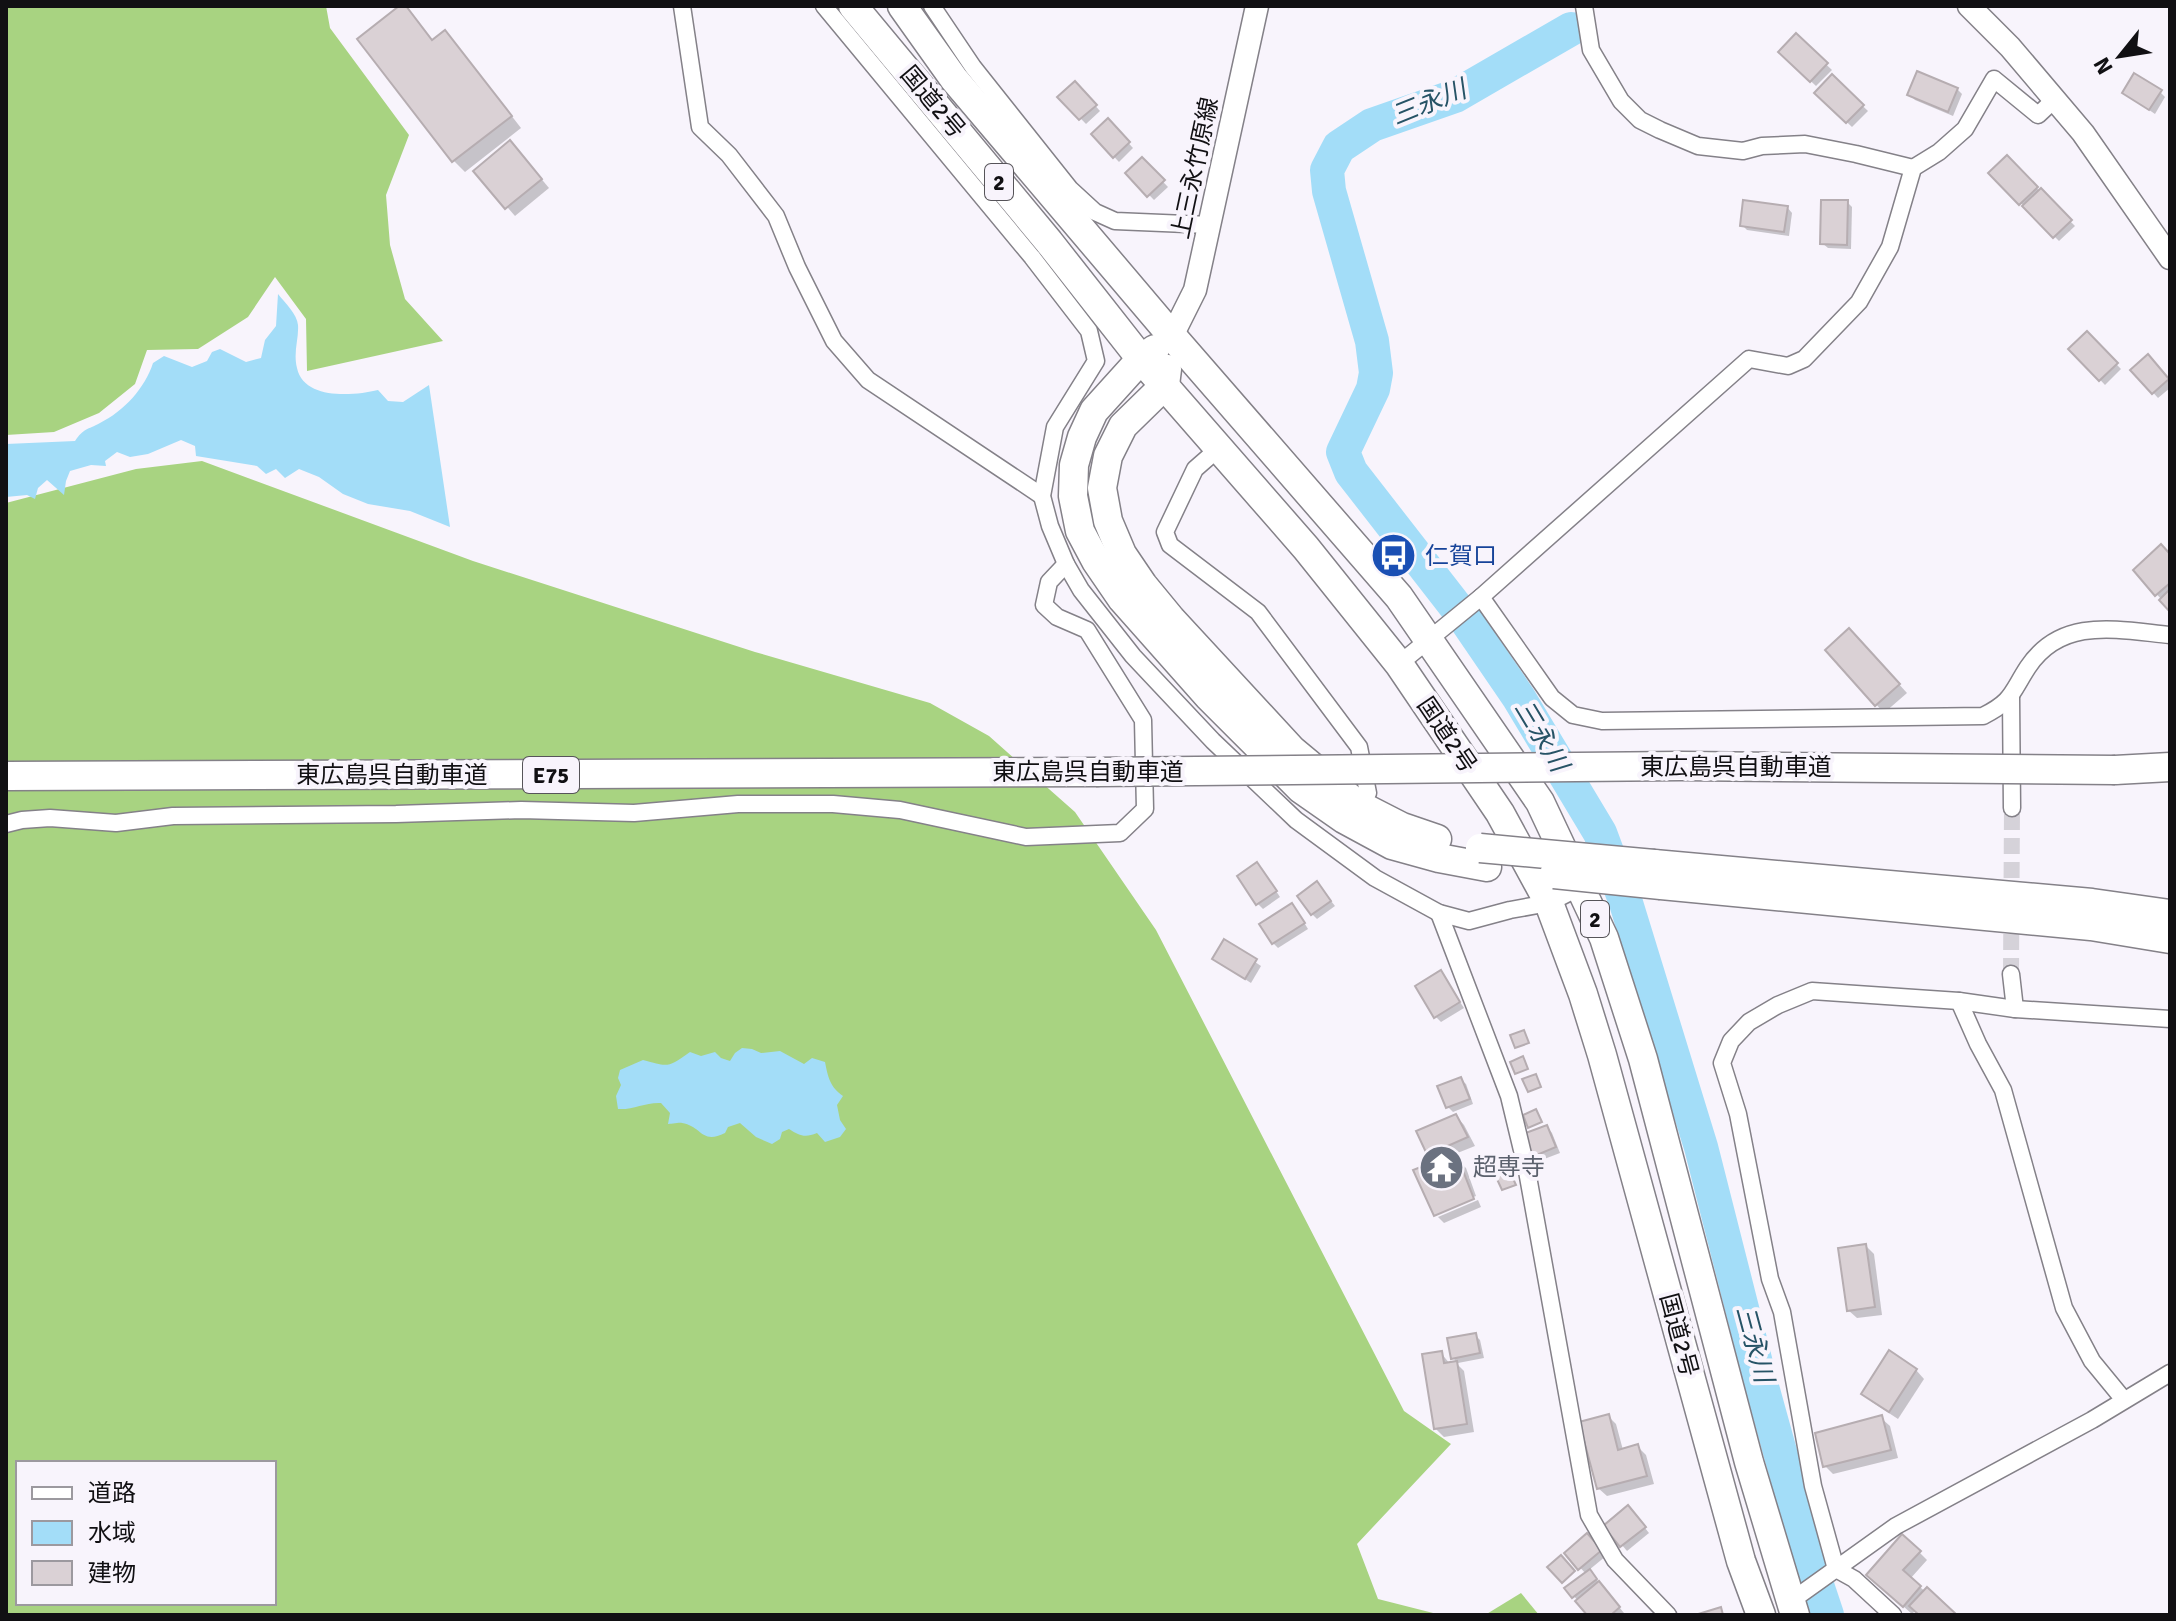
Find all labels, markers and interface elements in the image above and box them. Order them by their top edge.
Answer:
north arrow [2080,16,2160,96]
text: N [2088,52,2119,79]
street label: 国道2号 [894,60,972,144]
water label: 三永川 [1387,72,1474,132]
street label: 上三永竹原線 [1165,94,1225,242]
road number: 2 [985,164,1013,200]
bus stop icon: 仁賀口 [1370,532,1418,580]
place label: 仁賀口 [1425,541,1497,571]
street label: 国道2号 [1411,691,1483,779]
water label: 三永川 [1507,694,1576,780]
street label: 東広島呉自動車道 [1640,752,1832,782]
road number: E75 [523,757,579,793]
street label: 東広島呉自動車道 [992,757,1184,787]
street label: 東広島呉自動車道 [296,760,488,790]
road number: 2 [1581,901,1609,937]
temple icon: 超専寺 [1418,1143,1466,1191]
place label: 超専寺 [1473,1152,1545,1182]
street label: 国道2号 [1654,1290,1704,1380]
water label: 三永川 [1728,1302,1780,1389]
legend [16,1461,276,1605]
text: 道路 [88,1478,136,1508]
text: 水域 [88,1518,136,1548]
text: 建物 [88,1558,136,1588]

